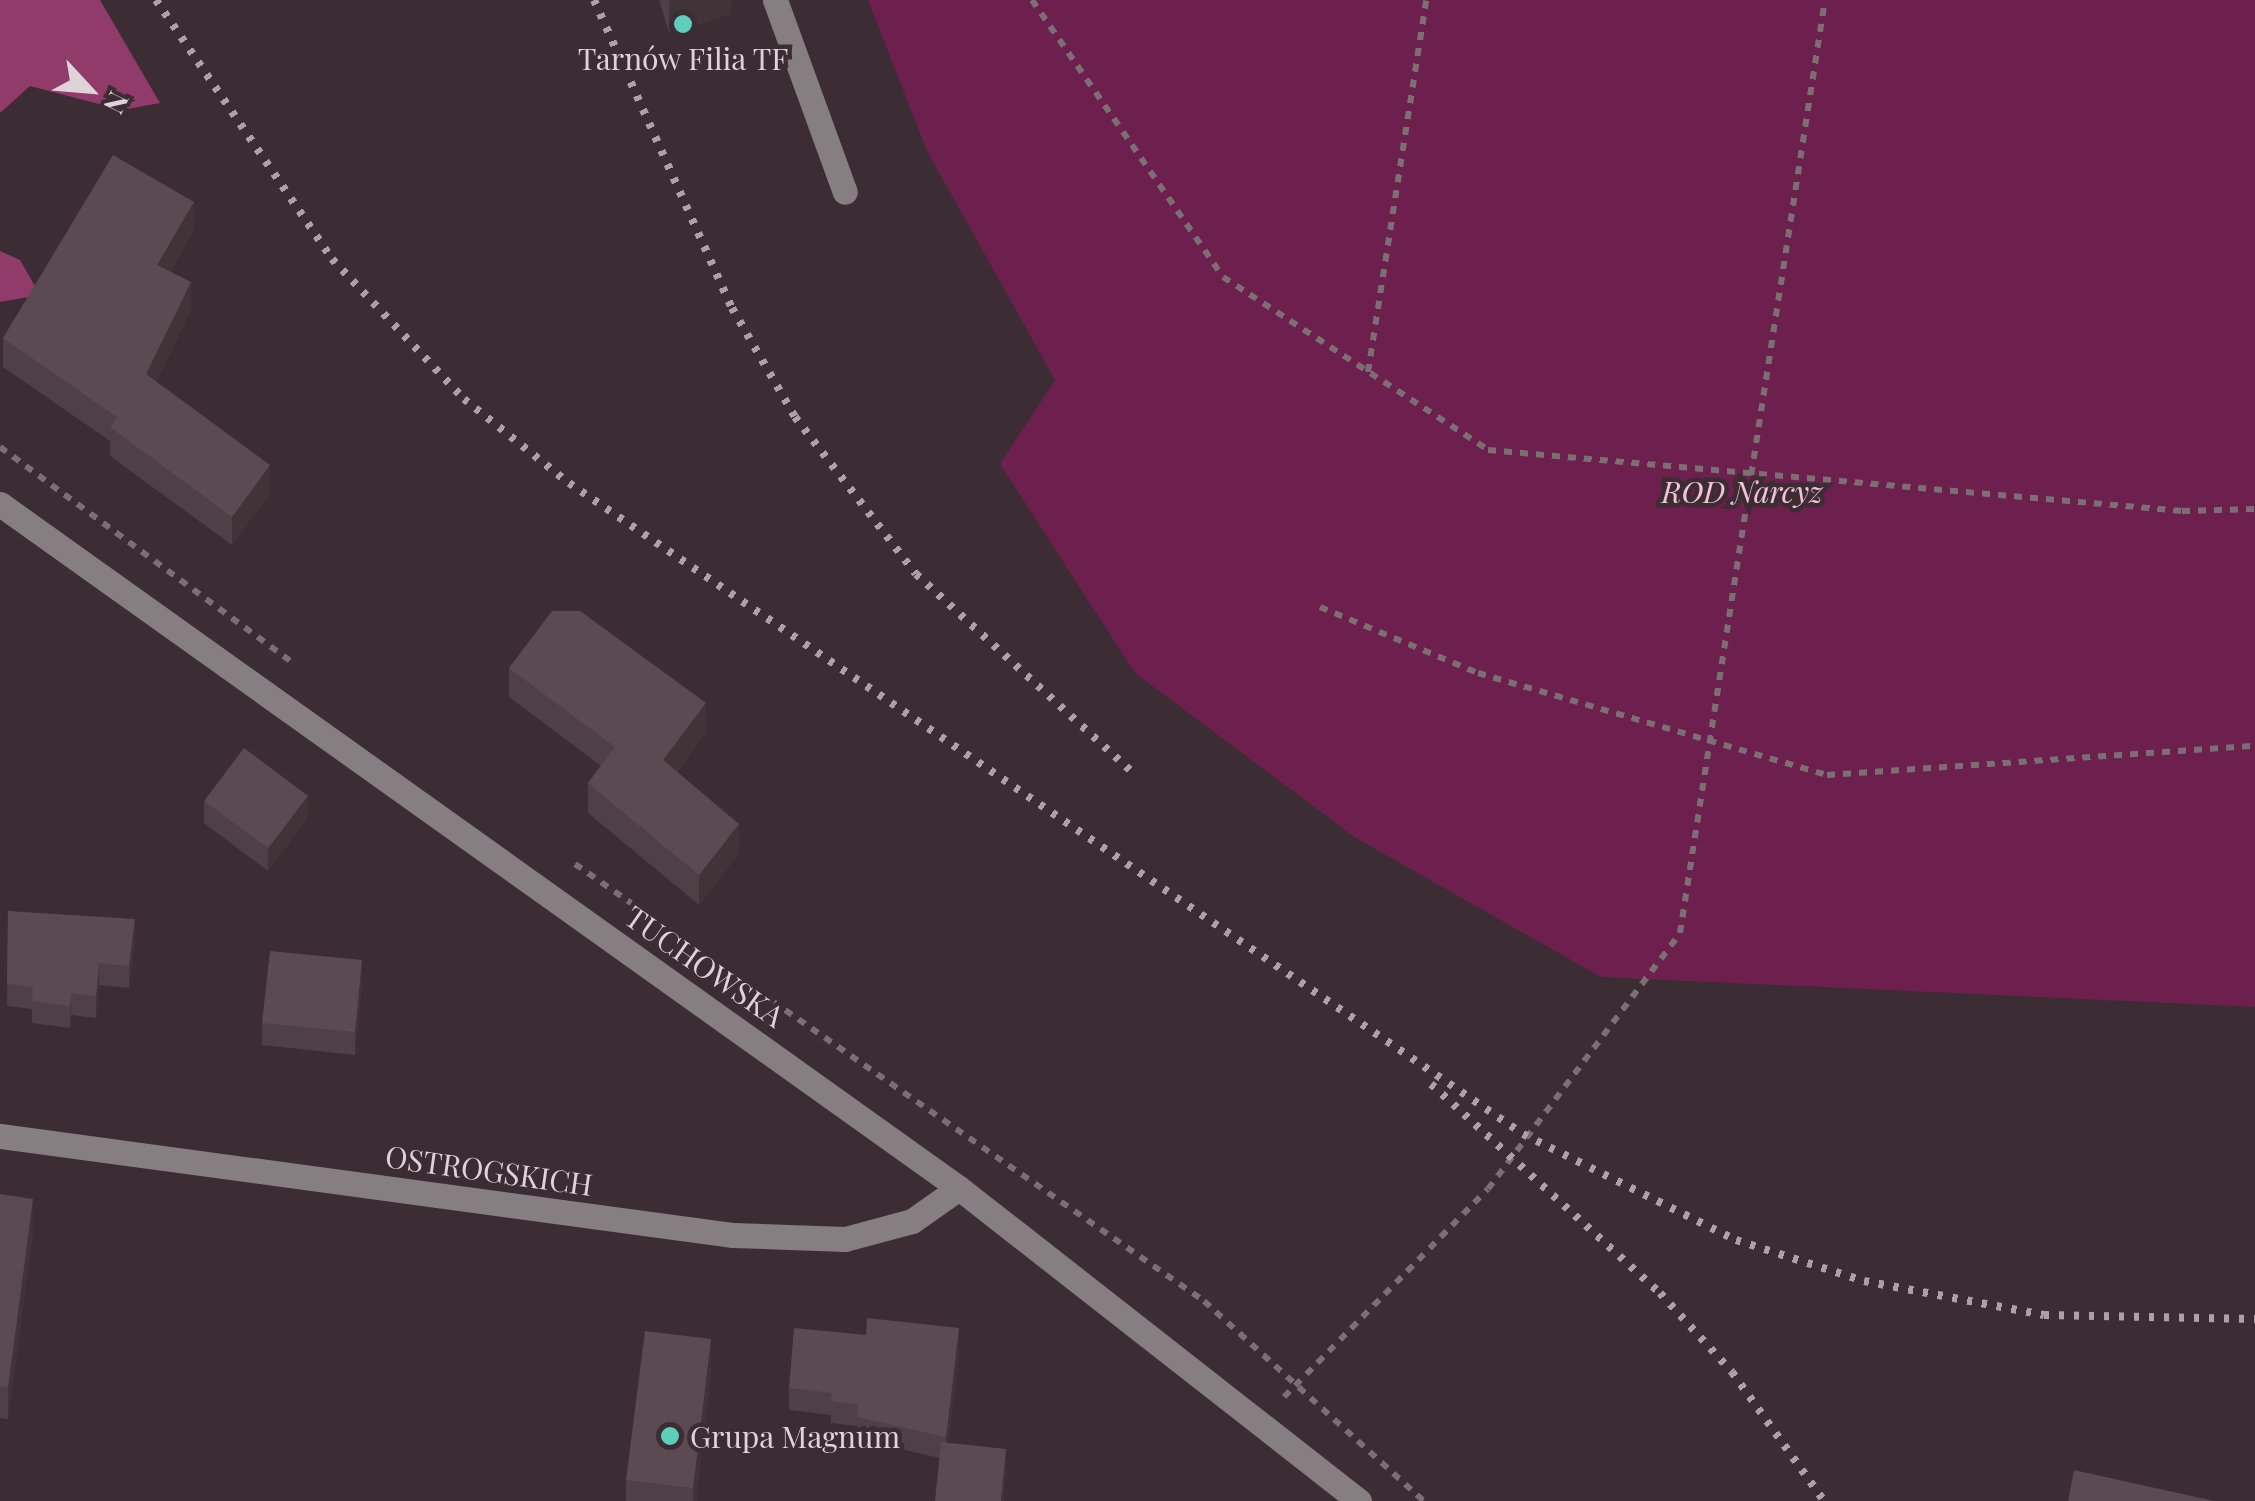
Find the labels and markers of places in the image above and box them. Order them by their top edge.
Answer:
marker: Tarnów Filia TF [672,13,694,35]
place label: Tarnów Filia TF [577,40,789,76]
place label: Grupa Magnum [690,1418,900,1454]
marker: Grupa Magnum [659,1425,681,1447]

